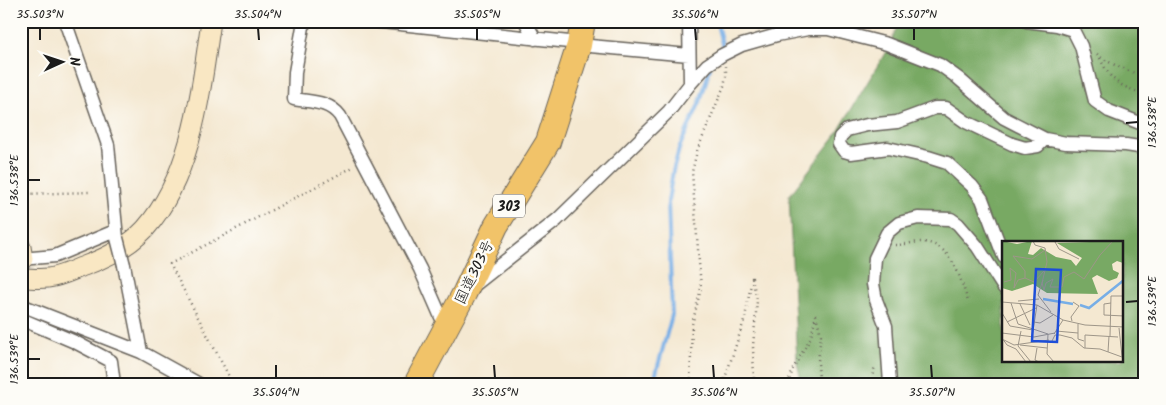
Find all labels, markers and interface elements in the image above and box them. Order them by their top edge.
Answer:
text: 35.503°N [16,5,64,24]
text: 35.504°N [234,5,282,24]
text: 35.505°N [453,5,501,24]
text: 35.506°N [671,5,719,24]
text: 35.507°N [891,5,937,24]
north arrow [38,38,88,88]
text: N [63,56,85,67]
text: 136.538°E [1143,95,1162,148]
text: 136.538°E [5,153,24,206]
road number: 303 [493,195,525,218]
street label: 国道303号 [449,236,501,309]
inset map [1002,241,1124,362]
text: 136.539°E [1143,275,1162,326]
text: 136.539°E [5,333,24,384]
text: 35.504°N [252,383,300,402]
text: 35.505°N [471,383,519,402]
text: 35.506°N [690,383,738,402]
text: 35.507°N [909,383,955,402]

